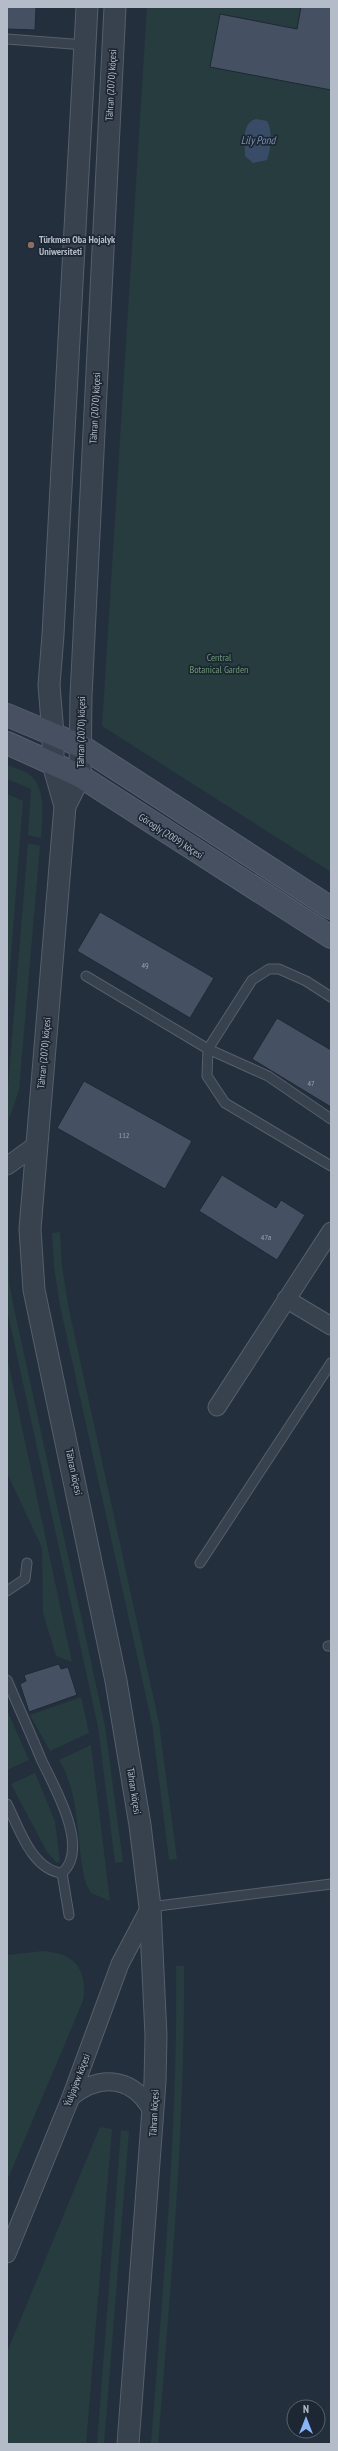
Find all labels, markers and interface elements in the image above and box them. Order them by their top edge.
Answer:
street label: Tähran (2070) köçesi [103,49,119,121]
water label: Lily Pond [241,133,278,147]
place label: Türkmen Oba Hojalyk Uniwersiteti [39,233,116,258]
marker: Türkmen Oba Hojalyk Uniwersiteti [26,240,36,250]
street label: Tähran (2070) köçesi [87,372,103,444]
park label: Central Botanical Garden [190,651,248,676]
street label: Tähran (2070) köçesi [74,696,88,768]
street label: Görogly (2009) köçesi [136,810,206,862]
house number: 49 [141,960,149,970]
street label: Tähran (2070) köçesi [34,1017,54,1089]
house number: 47 [307,1078,315,1088]
house number: 112 [119,1130,130,1140]
house number: 47a [261,1232,271,1242]
street label: Tähran köçesi [63,1448,85,1496]
street label: Tähran köçesi [124,1767,144,1815]
street label: Ýulýaýew köçesi [61,2052,93,2108]
street label: Tähran köçesi [146,2089,162,2137]
north arrow [286,2399,326,2439]
text: N [303,2402,309,2416]

